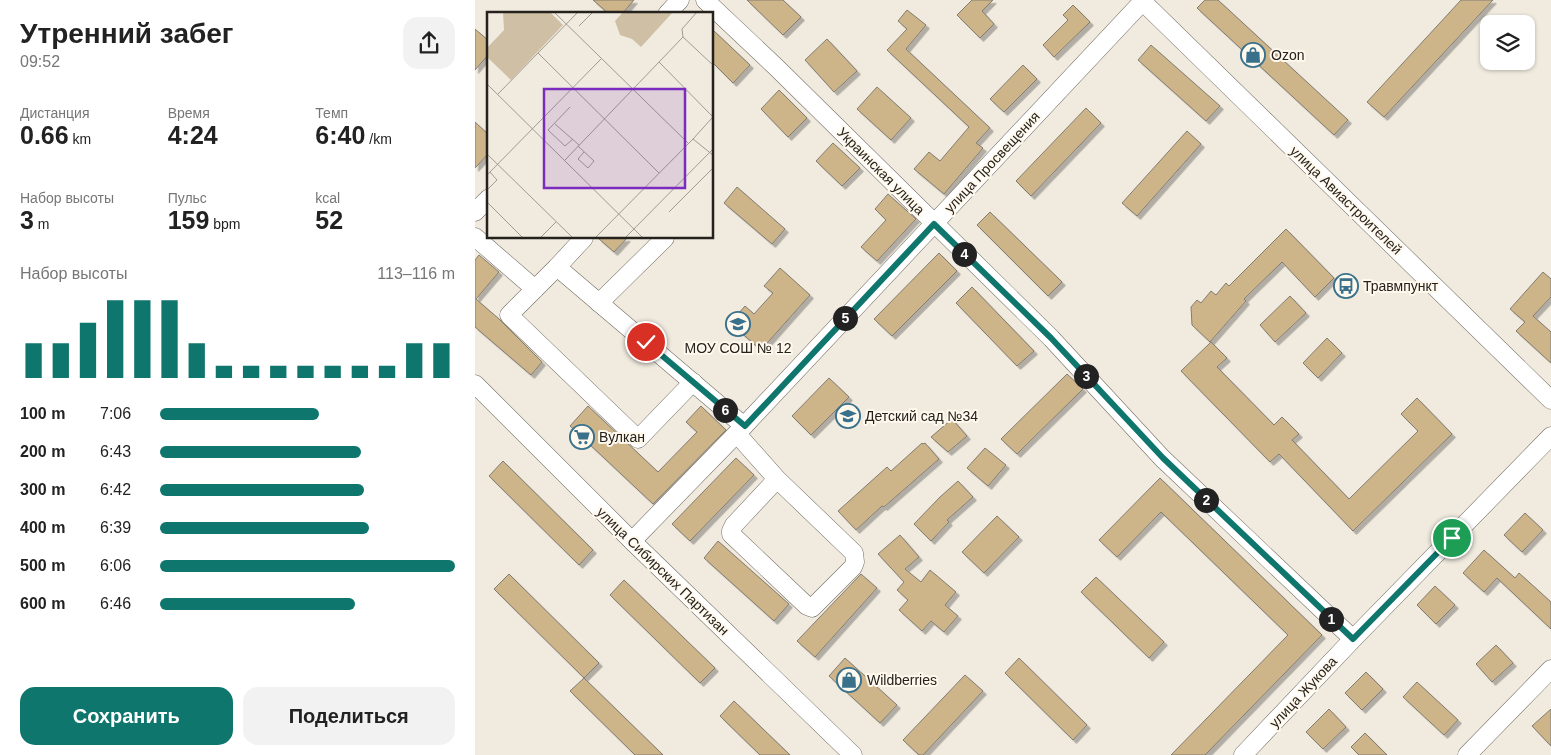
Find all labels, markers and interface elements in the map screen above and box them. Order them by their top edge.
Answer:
inset map [487,12,714,239]
map controls [1480,15,1535,70]
button: layers [1480,15,1535,70]
button: share [403,17,455,69]
text: Утренний забег [20,18,234,49]
shop icon: Ozon [1240,42,1266,68]
place label: Ozon [1271,47,1304,63]
text: 09:52 [20,53,60,70]
text: Дистанция [20,105,90,121]
text: Время [168,105,210,121]
text: Темп [315,105,348,121]
street label: улица Просвещения [941,108,1043,216]
text: 0.66 [20,121,69,149]
text: 4:24 [168,121,218,149]
text: 6:40 [315,121,365,149]
street label: Украинская улица [834,124,928,218]
text: km [69,131,91,147]
text: /km [365,131,392,147]
street label: улица Авиастроителей [1287,143,1405,257]
text: Набор высоты [20,190,114,206]
text: Пульс [168,190,207,206]
text: kcal [315,190,340,206]
text: 3 [20,206,34,234]
text: 159 [168,206,209,234]
text: 52 [315,206,343,234]
text: m [34,216,49,232]
text: bpm [209,216,241,232]
pin: 4 [951,242,977,266]
text: 4 [961,246,968,262]
text: Набор высоты [20,265,127,282]
text: 113–116 m [377,265,455,282]
bus stop icon: Травмпункт [1333,273,1359,299]
place label: Травмпункт [1363,278,1439,294]
pin: 5 [833,306,857,330]
text: 5 [842,310,849,326]
school or university icon: МОУ СОШ № 12 [725,311,751,337]
pin [625,321,667,363]
icon: check [632,328,660,356]
place label: МОУ СОШ № 12 [685,340,792,356]
pin: 3 [1073,364,1099,388]
text: 3 [1083,368,1090,384]
pin: 6 [713,398,737,422]
text: 6 [722,402,729,418]
school or university icon: Детский сад №34 [835,403,861,429]
text: 100 m [20,405,65,422]
text: 7:06 [100,405,131,422]
place label: Детский сад №34 [865,408,978,424]
supermarket icon: Вулкан [569,424,595,450]
place label: Вулкан [599,429,645,445]
text: 200 m [20,443,65,460]
text: 6:43 [100,443,131,460]
text: 300 m [20,481,65,498]
text: 6:42 [100,481,131,498]
pin: 2 [1193,488,1219,512]
text: 2 [1203,492,1210,508]
street label: улица Сибирских Партизан [594,504,732,638]
pin [1431,517,1473,559]
text: 400 m [20,519,65,536]
text: 6:39 [100,519,131,536]
icon: arrive [1438,524,1466,552]
text: 500 m [20,557,65,574]
text: 6:06 [100,557,131,574]
text: 600 m [20,595,65,612]
text: 6:46 [100,595,131,612]
pin: 1 [1319,606,1343,632]
text: 1 [1328,611,1335,627]
street label: улица Жукова [1266,653,1340,731]
shop icon: Wildberries [836,667,862,693]
place label: Wildberries [867,672,937,688]
button: Сохранить [20,687,233,745]
button: Поделиться [243,687,455,745]

